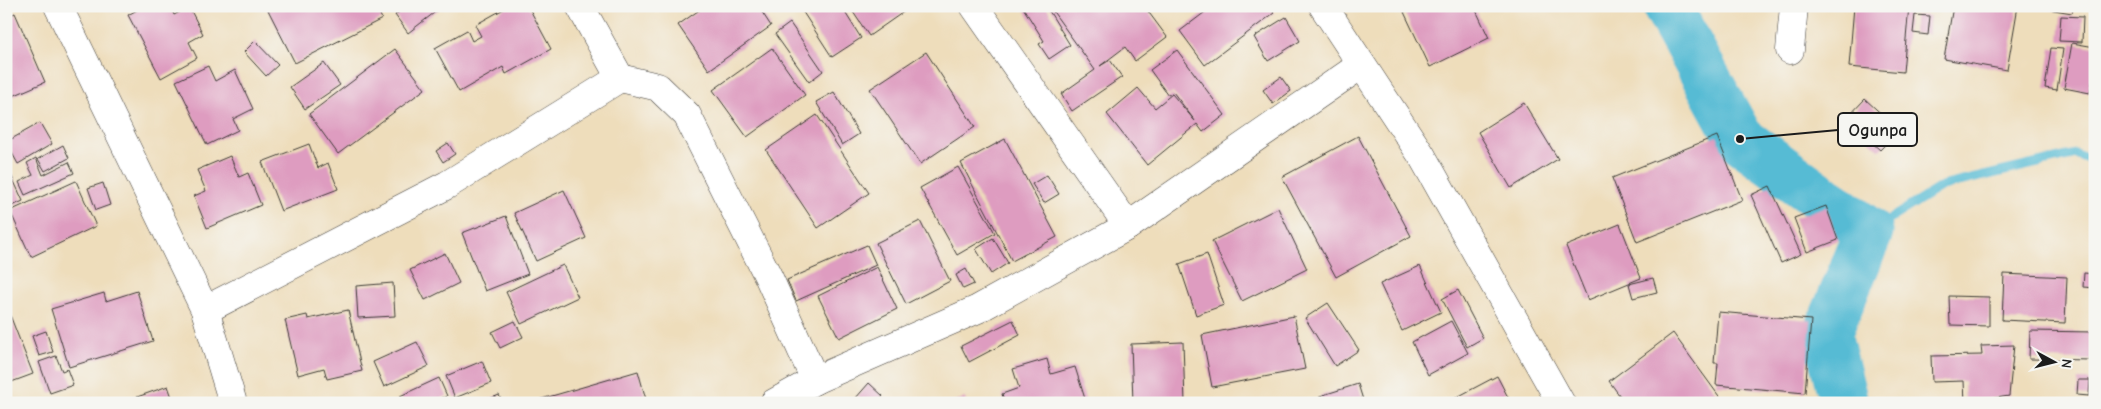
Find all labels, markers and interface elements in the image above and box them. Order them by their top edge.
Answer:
callout: Ogunpa [1838,113,1917,146]
text: Ogunpa [1849,120,1907,141]
north arrow [2028,336,2078,386]
text: N [2057,358,2075,369]

